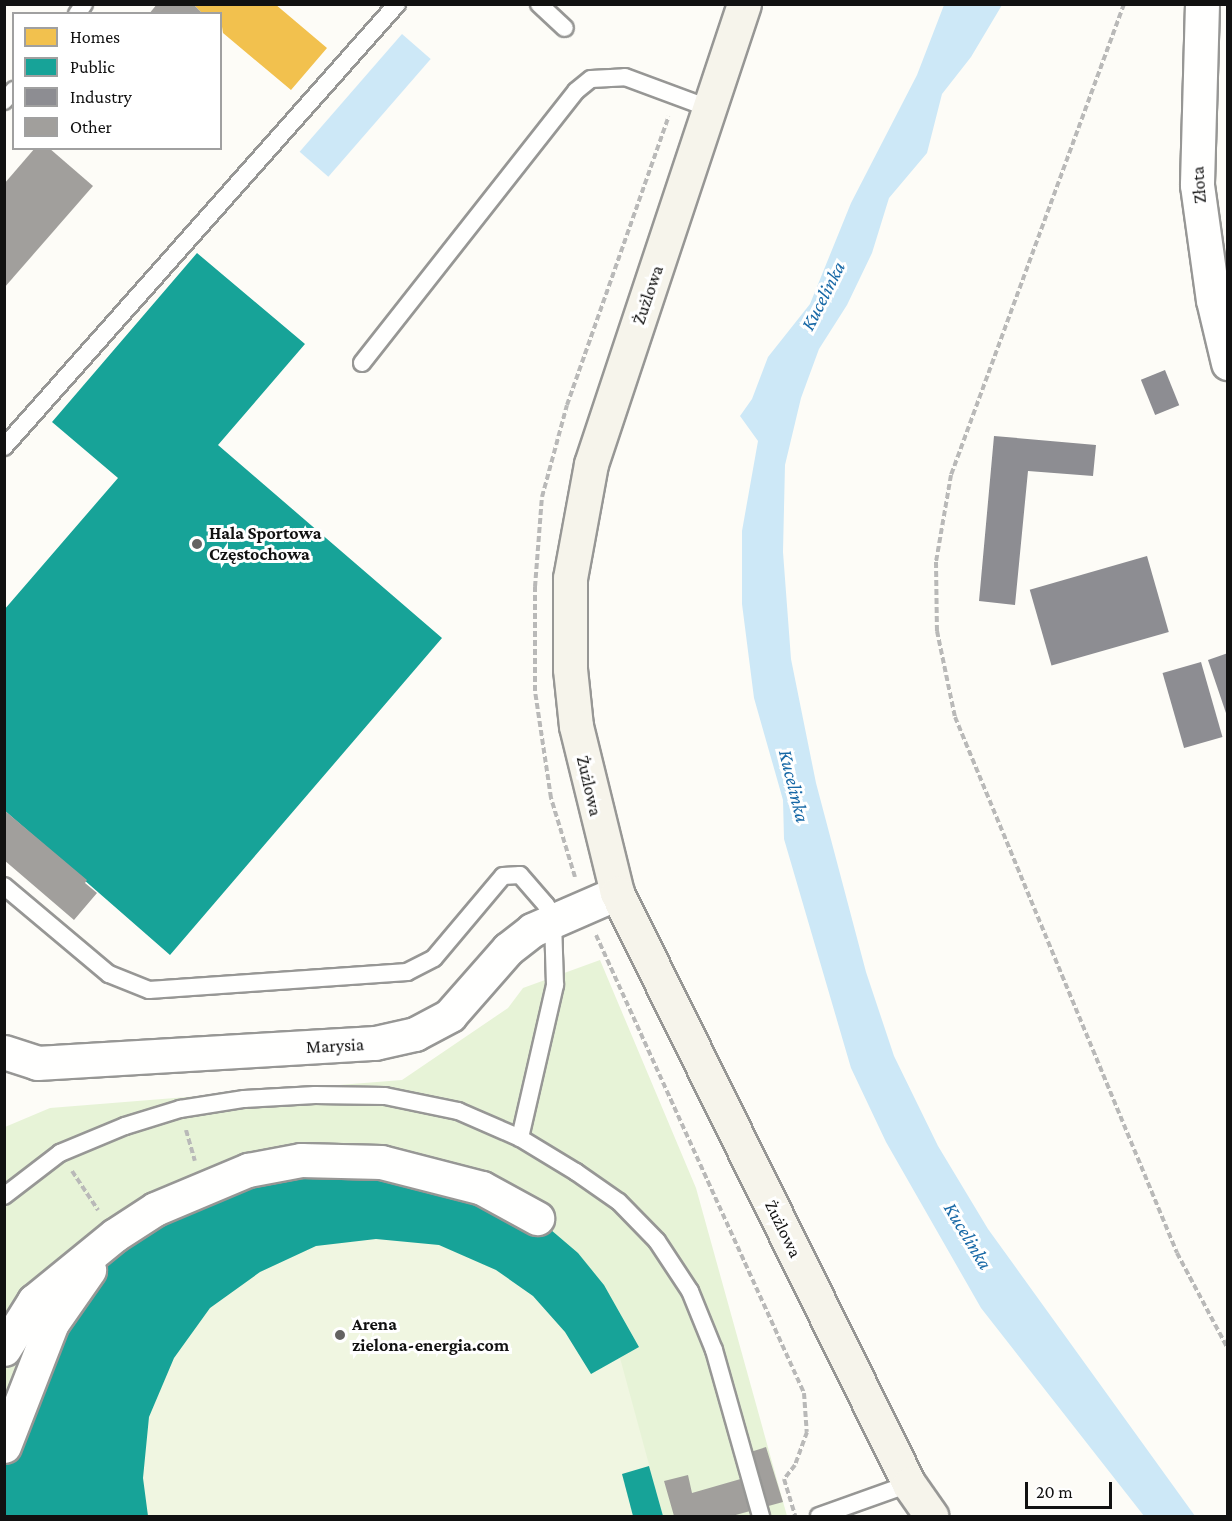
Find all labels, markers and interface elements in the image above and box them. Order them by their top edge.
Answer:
legend [12,12,222,150]
text: Homes [70,27,120,47]
text: Public [70,57,115,77]
text: Industry [70,87,132,107]
text: Other [70,117,112,137]
street label: Złota [1187,166,1211,204]
water label: Kucelinka [795,257,851,335]
street label: Żużlowa [628,262,668,328]
place label: Hala Sportowa Częstochowa [209,523,321,566]
marker: Hala Sportowa Częstochowa [190,537,204,551]
water label: Kucelinka [773,747,815,825]
street label: Żużlowa [572,754,606,818]
street label: Marysia [305,1034,365,1058]
street label: Żużlowa [760,1197,806,1261]
water label: Kucelinka [939,1198,997,1274]
place label: Arena zielona-energia.com [352,1314,509,1356]
marker: Arena zielona-energia.com [333,1328,347,1342]
scale bar [1028,1470,1115,1508]
text: 20 m [1036,1482,1073,1502]

